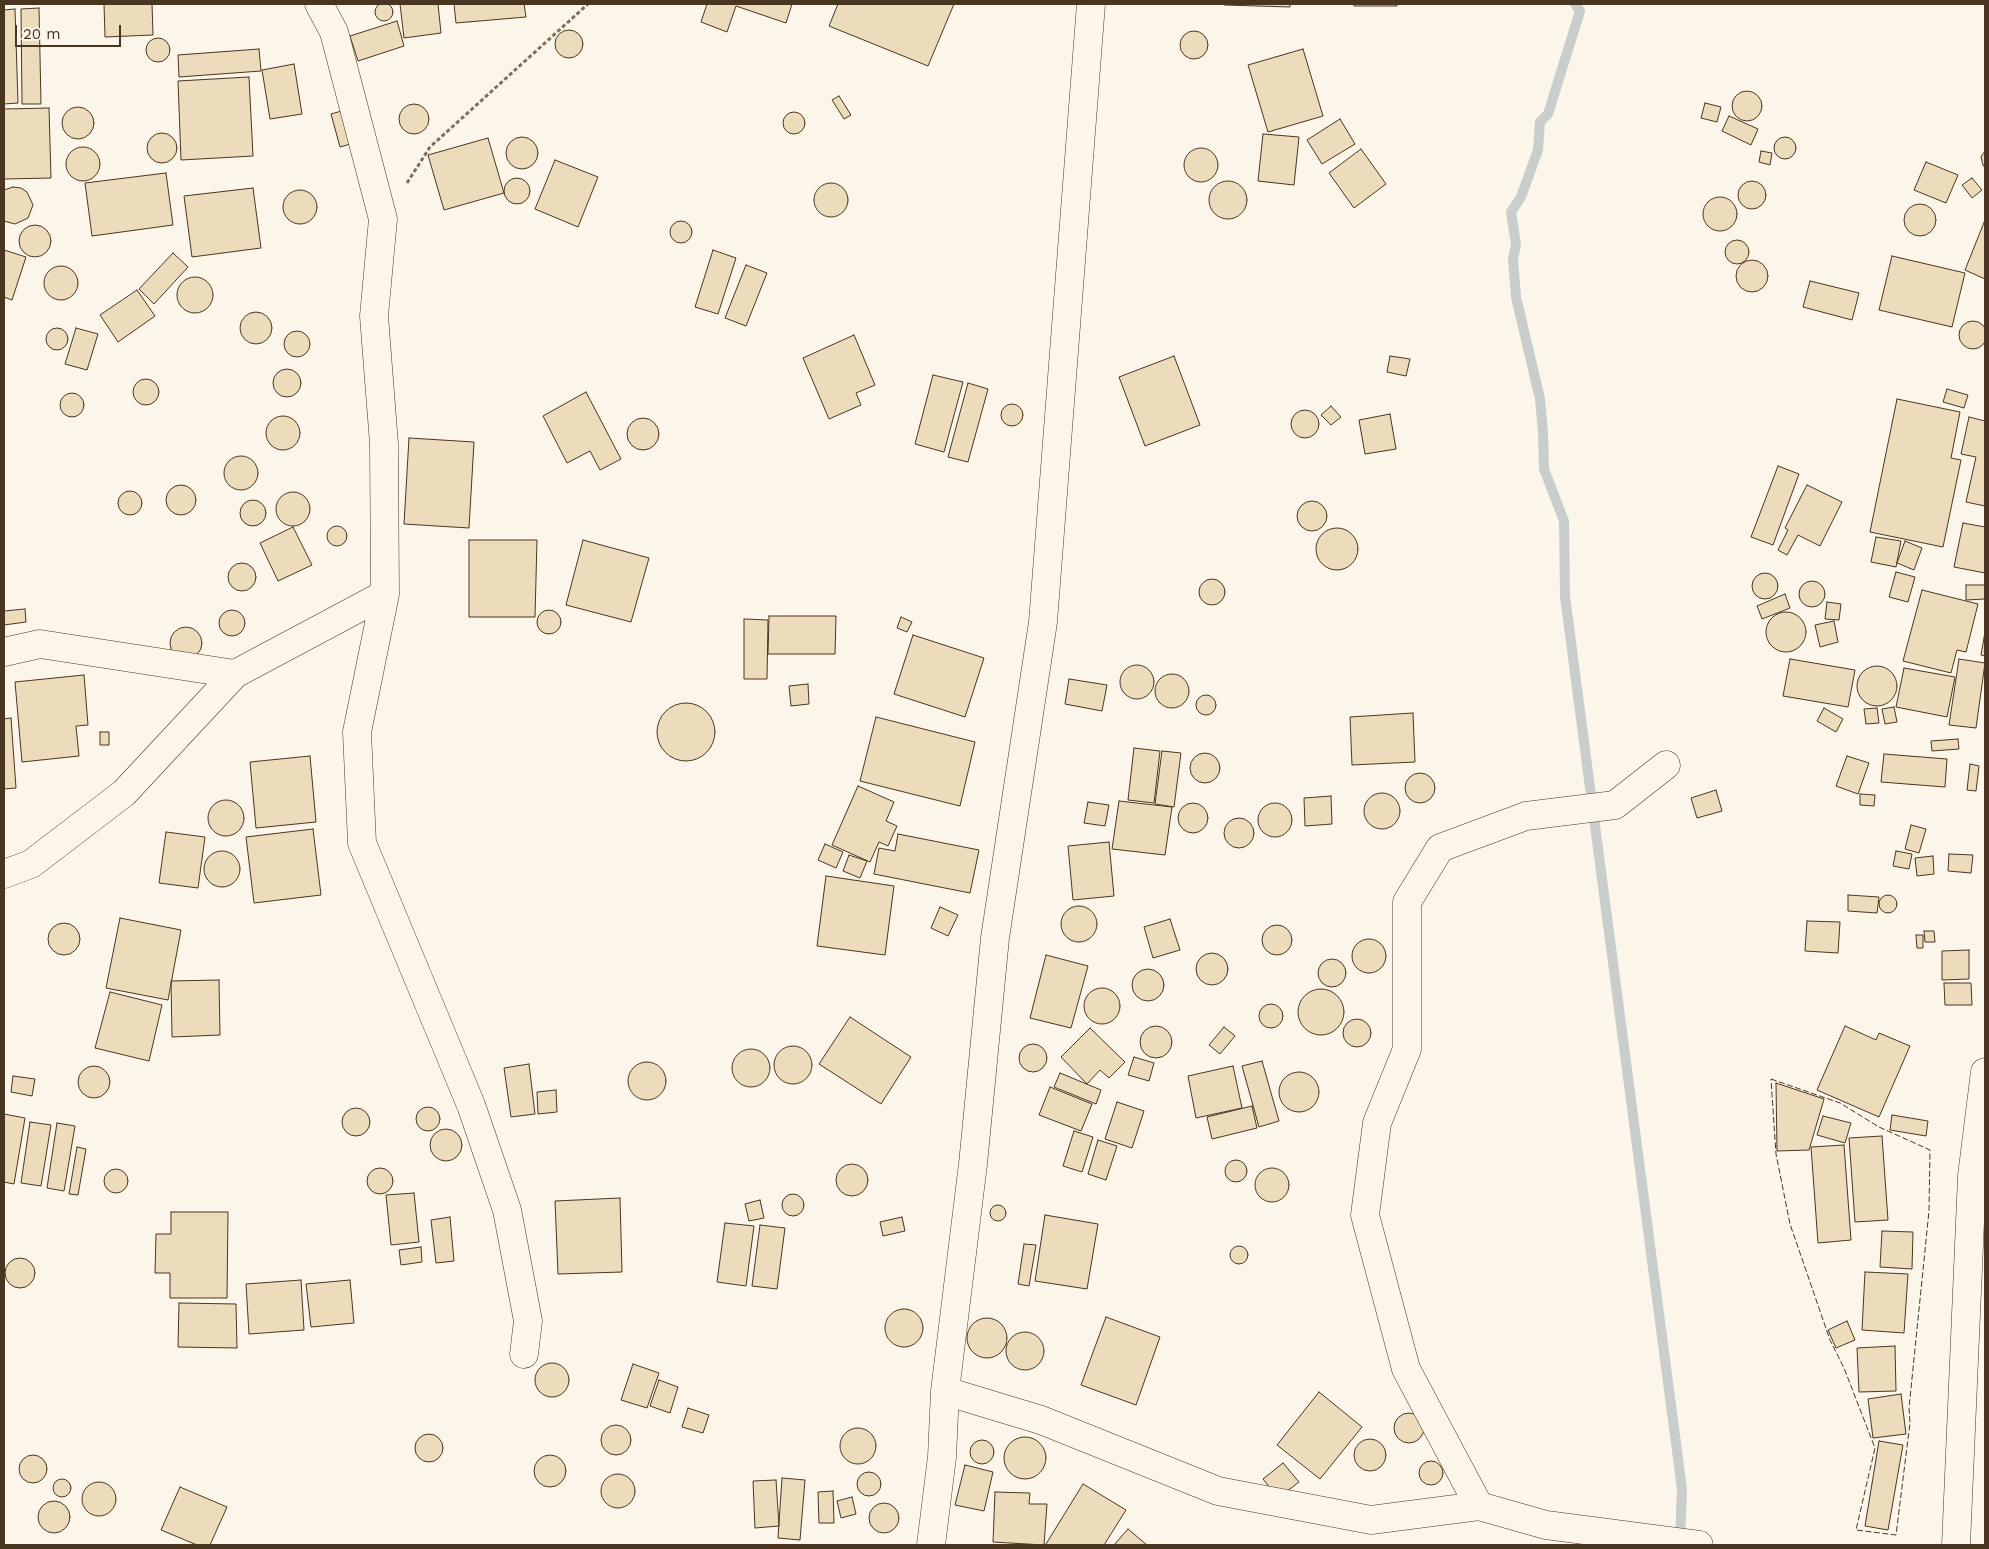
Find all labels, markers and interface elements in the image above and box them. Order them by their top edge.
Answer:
scale bar [18,15,124,47]
text: 20 m [23,25,61,43]

